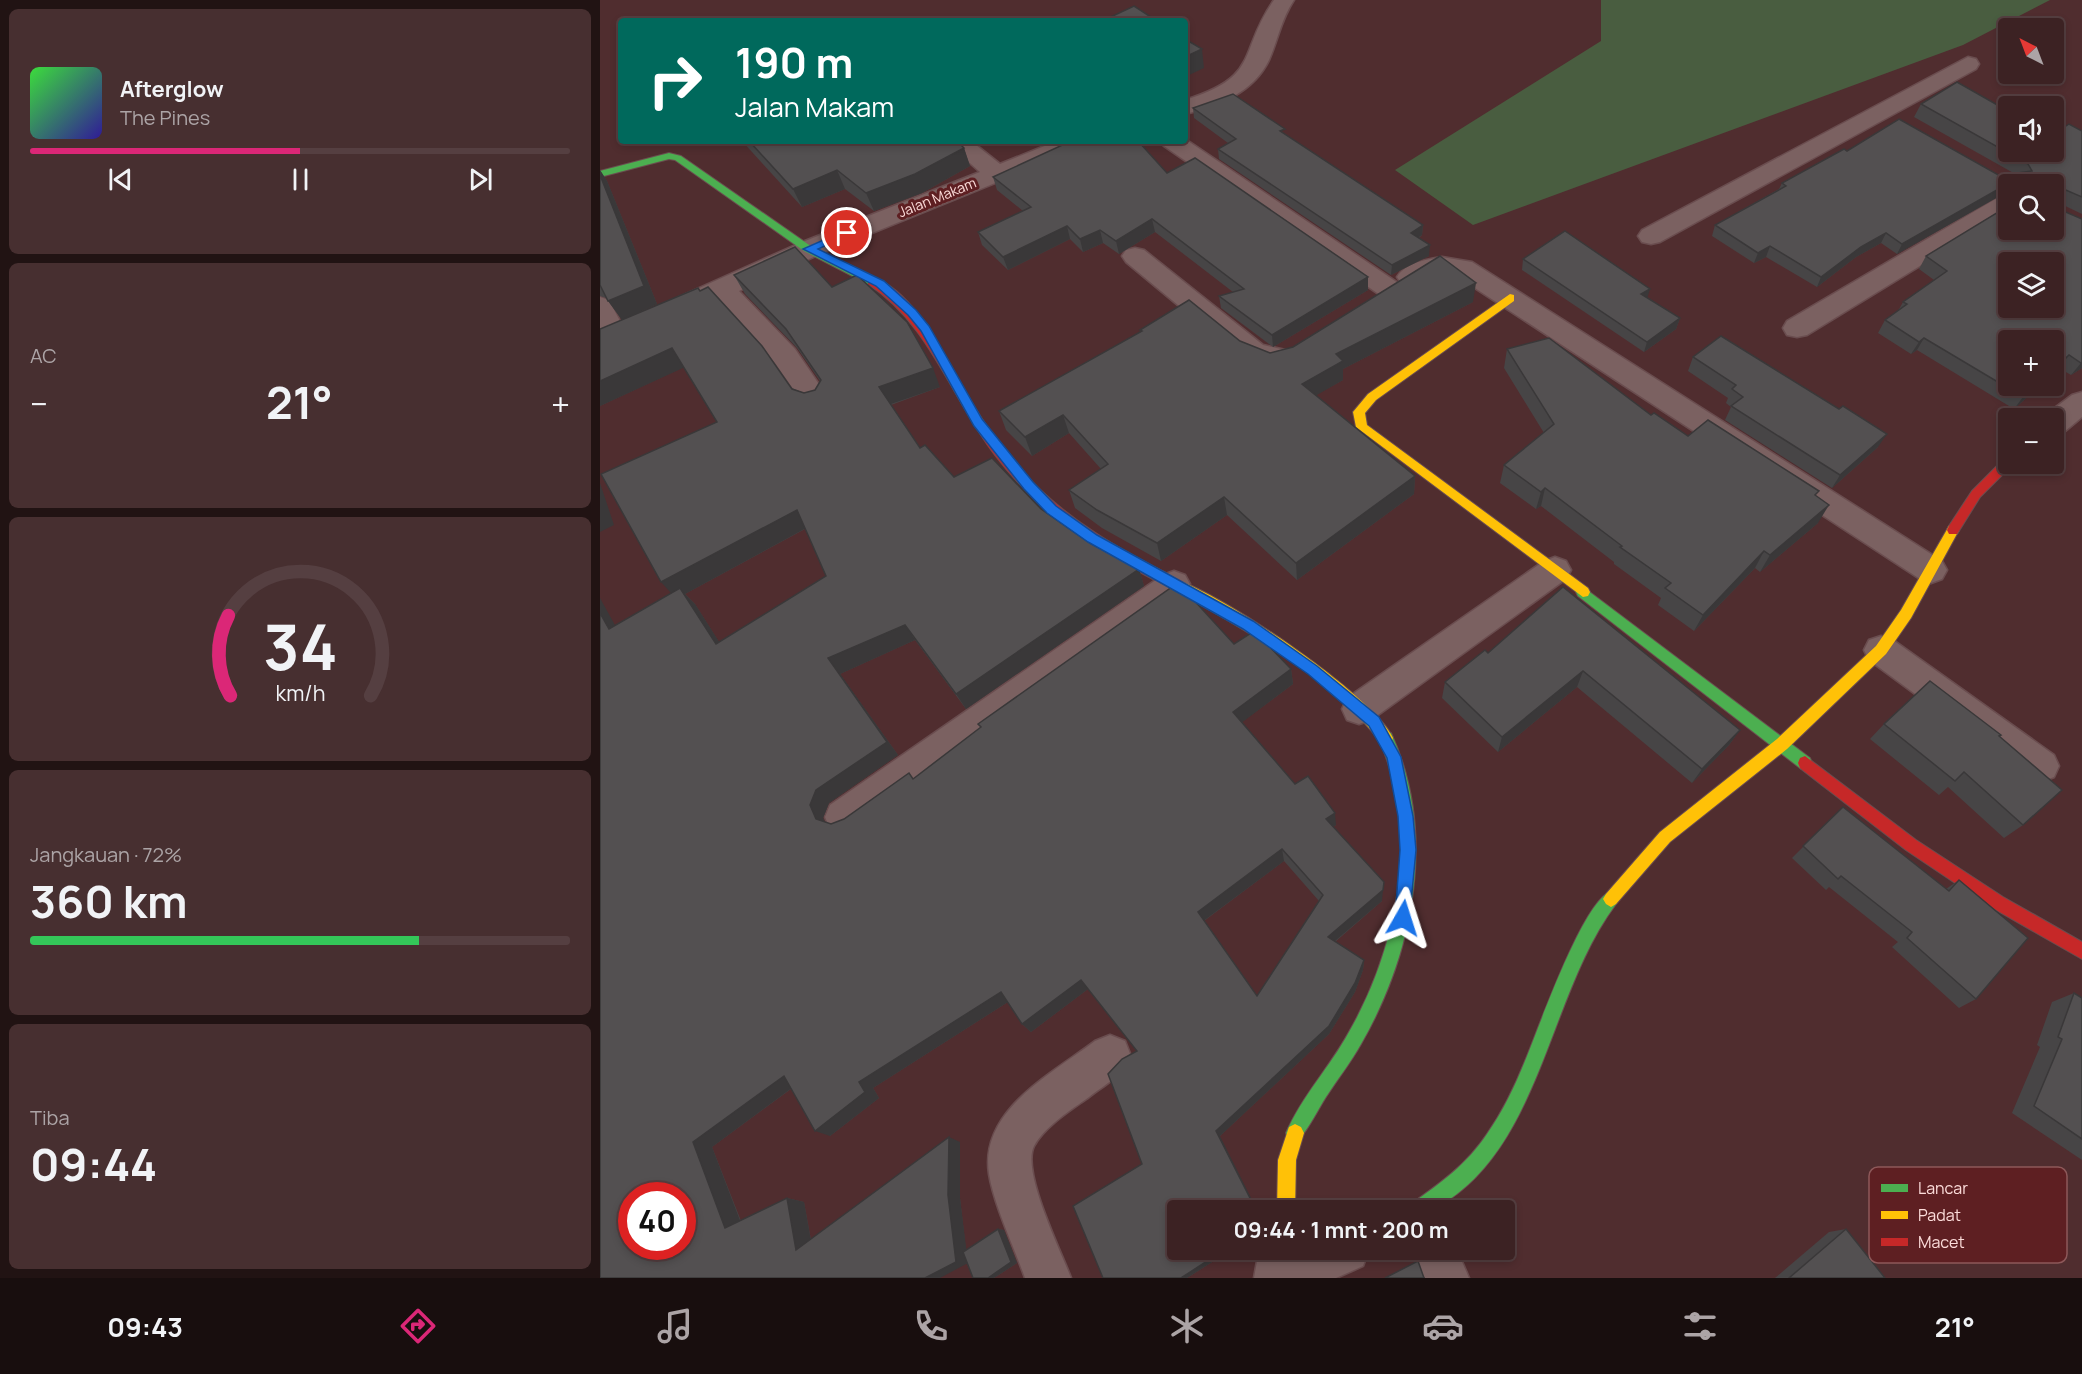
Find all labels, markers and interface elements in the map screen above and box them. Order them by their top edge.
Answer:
north arrow [1998,18,2064,84]
map controls [1998,18,2064,474]
text: 190 m [735,33,853,91]
icon: right [636,42,714,120]
text: Afterglow [120,74,224,104]
text: Jalan Makam [735,88,894,125]
button: sound [1998,96,2064,162]
text: The Pines [120,104,210,131]
icon: previous [104,163,137,196]
icon: pause [284,163,317,196]
icon: next [464,163,497,196]
street label: Jalan Makam [895,173,979,221]
button: search [1998,174,2064,240]
pin [821,207,872,258]
icon: arrive [830,216,863,249]
button: layers [1998,252,2064,318]
button: + [1998,330,2064,396]
text: AC [30,342,57,369]
text: 21° [266,371,333,433]
text: − [30,381,48,426]
text: + [551,381,570,426]
button: − [1998,408,2064,474]
text: 34 [263,603,337,689]
text: km/h [275,678,325,707]
text: Jangkauan · 72% [30,841,182,868]
text: 360 km [30,870,187,932]
position arrow [1371,886,1435,950]
text: Tiba [30,1104,70,1131]
text: 09:44 [30,1133,157,1195]
legend [1869,1167,2067,1263]
text: Lancar [1918,1177,1968,1199]
speed limit sign: 40 [618,1182,696,1260]
text: Padat [1918,1204,1961,1226]
text: 09:44 · 1 mnt · 200 m [1234,1215,1448,1245]
text: Macet [1918,1231,1965,1253]
icon: directions [397,1305,439,1347]
icon: music [654,1305,696,1347]
icon: phone [910,1305,952,1347]
icon: climate [1166,1305,1208,1347]
icon: car [1422,1305,1464,1347]
icon: filters [1679,1305,1721,1347]
text: 09:43 [107,1308,183,1345]
text: 21° [1935,1308,1975,1345]

